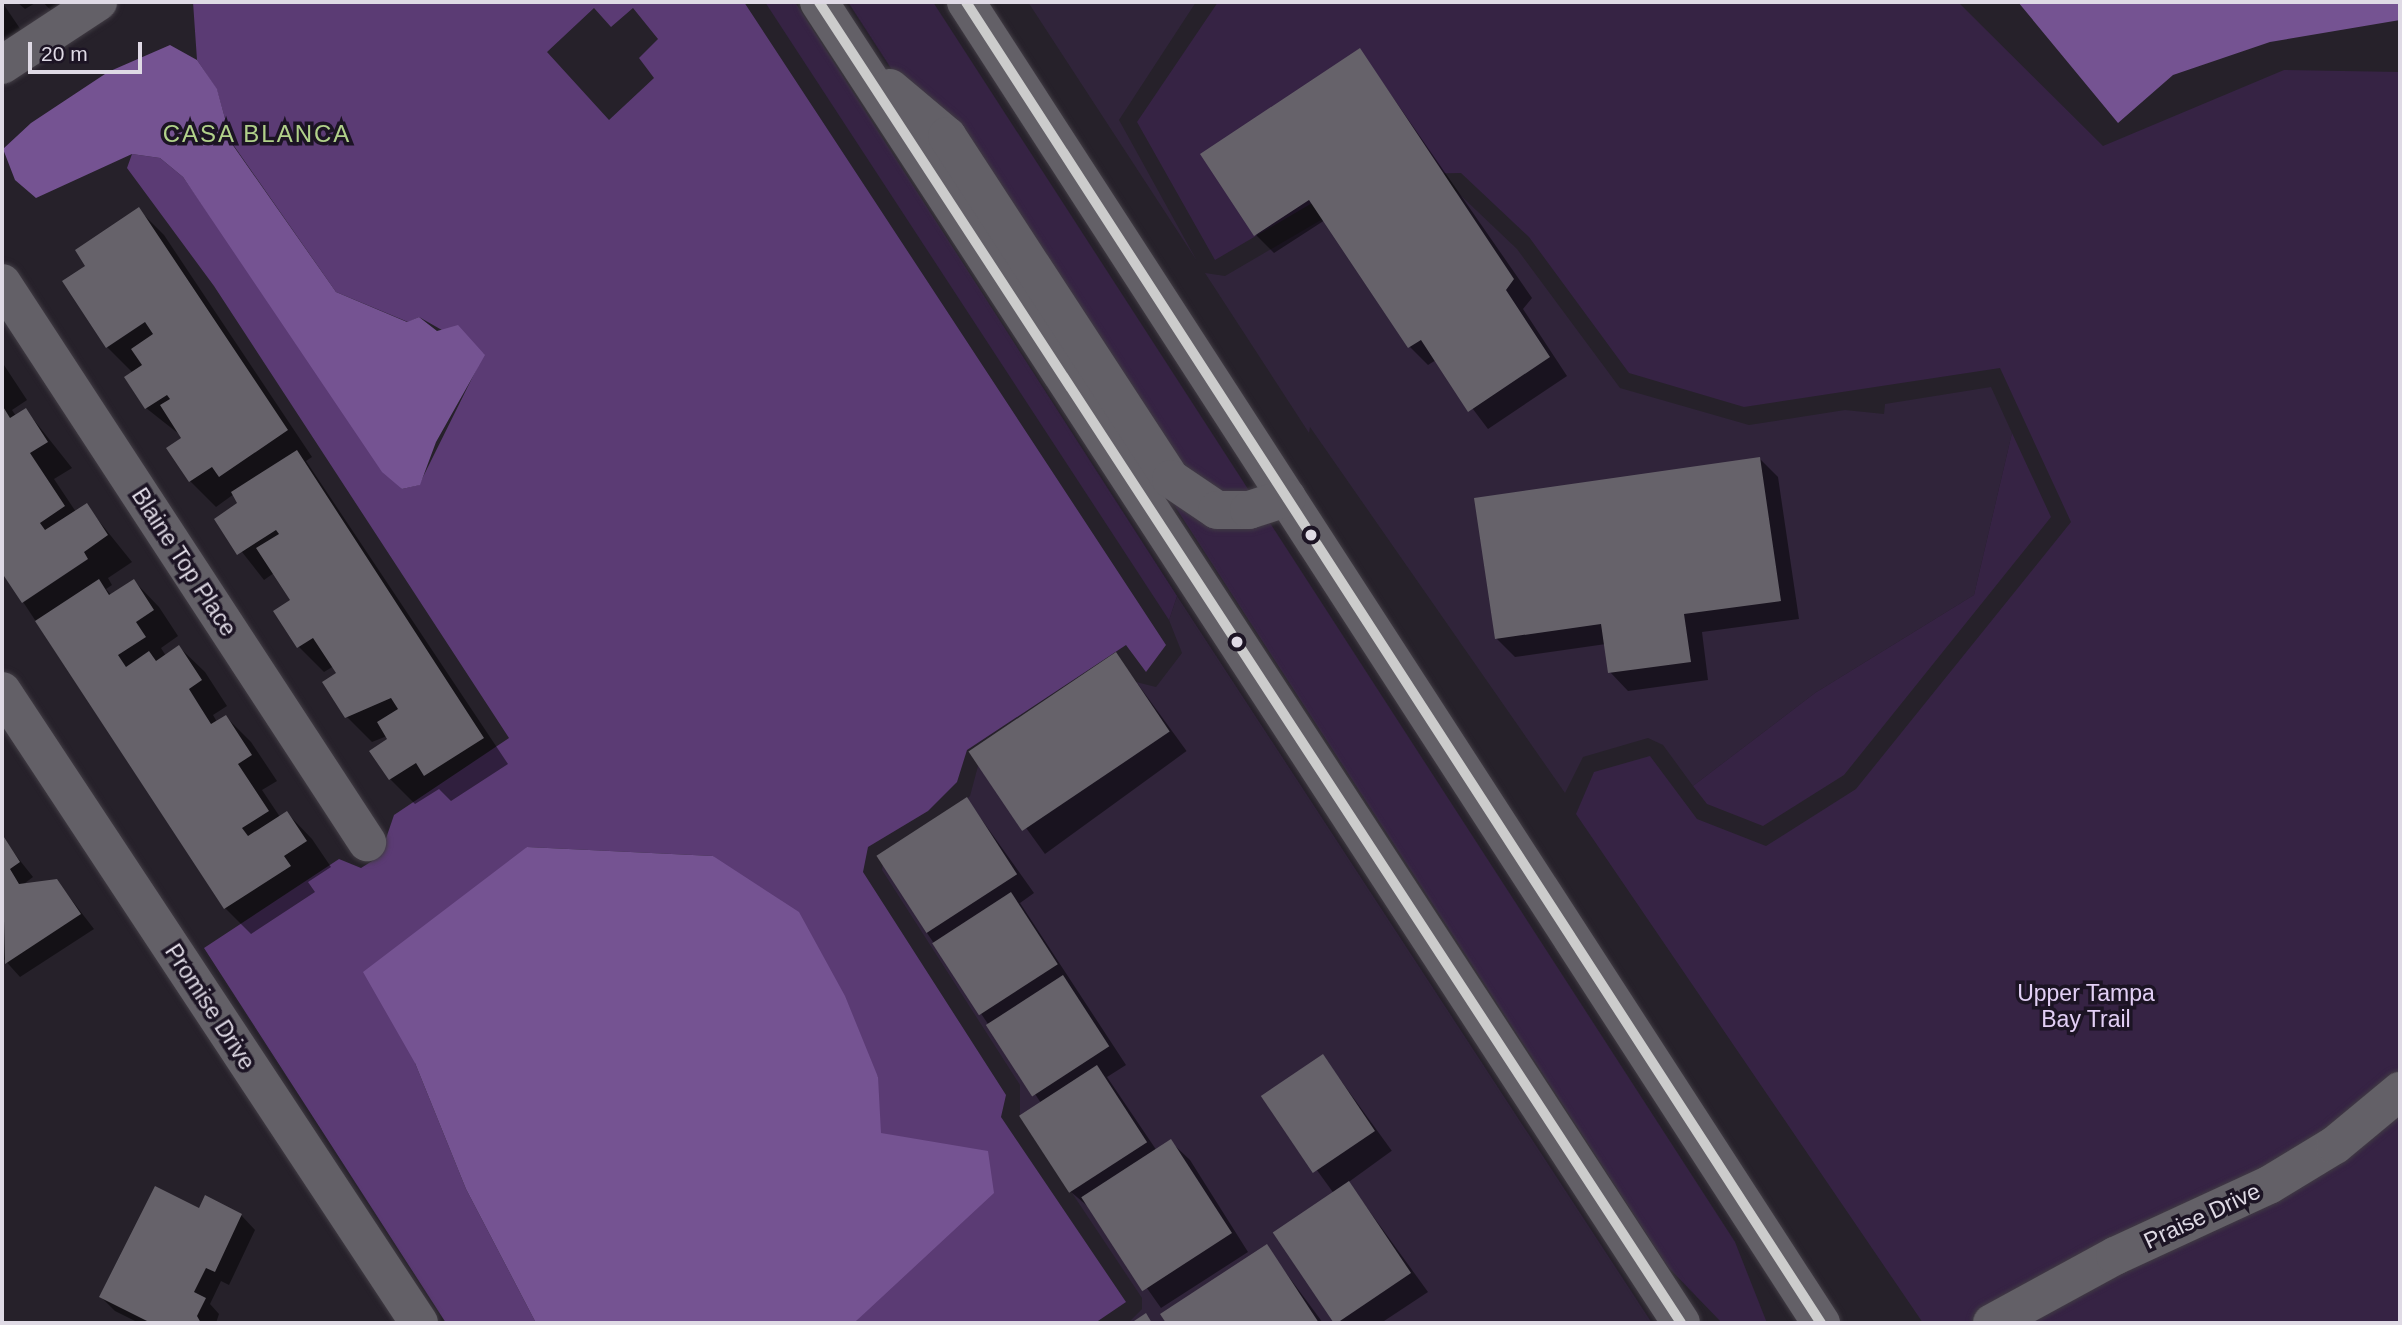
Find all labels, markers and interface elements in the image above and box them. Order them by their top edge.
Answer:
scale bar [32,28,145,72]
text: 20 m [41,42,88,65]
district label: CASA BLANCA [163,120,351,148]
street label: Blaine Top Place [126,483,242,641]
unlabelled marker [1304,528,1318,542]
unlabelled marker [1230,635,1244,649]
street label: Promise Drive [159,939,261,1075]
park label: Upper Tampa Bay Trail [2017,979,2155,1033]
street label: Praise Drive [2139,1177,2265,1255]

